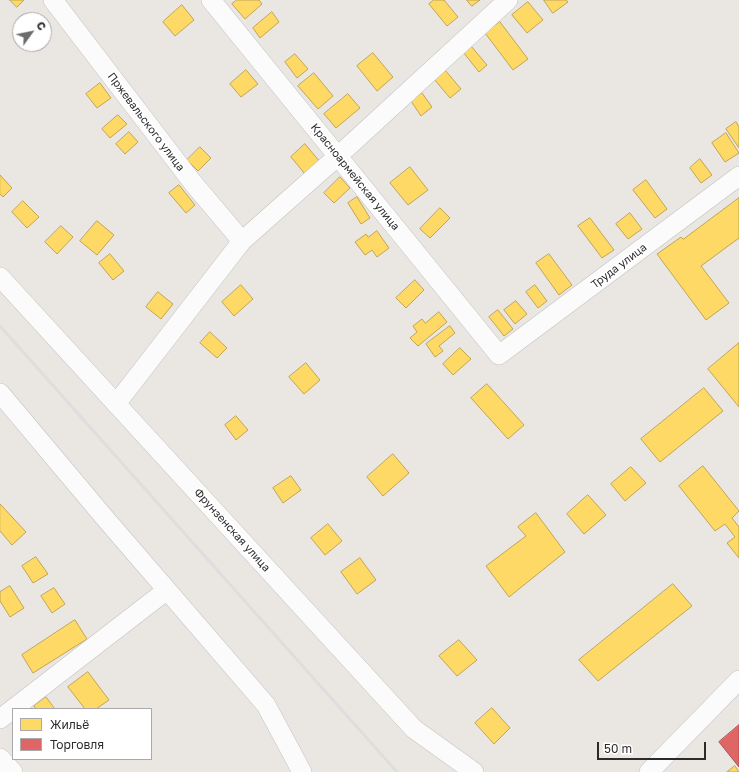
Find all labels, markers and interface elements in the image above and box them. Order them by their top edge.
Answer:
north arrow [12,12,52,52]
text: С [34,19,49,33]
street label: Пржевальского улица [105,70,187,174]
street label: Красноармейская улица [308,121,402,233]
street label: Труда улица [589,241,649,291]
street label: Фрунзенская улица [191,486,273,574]
legend [12,708,152,760]
text: Жильё [50,717,89,732]
scale bar [599,734,708,760]
text: Торговля [50,737,104,752]
text: 50 m [604,741,632,756]

